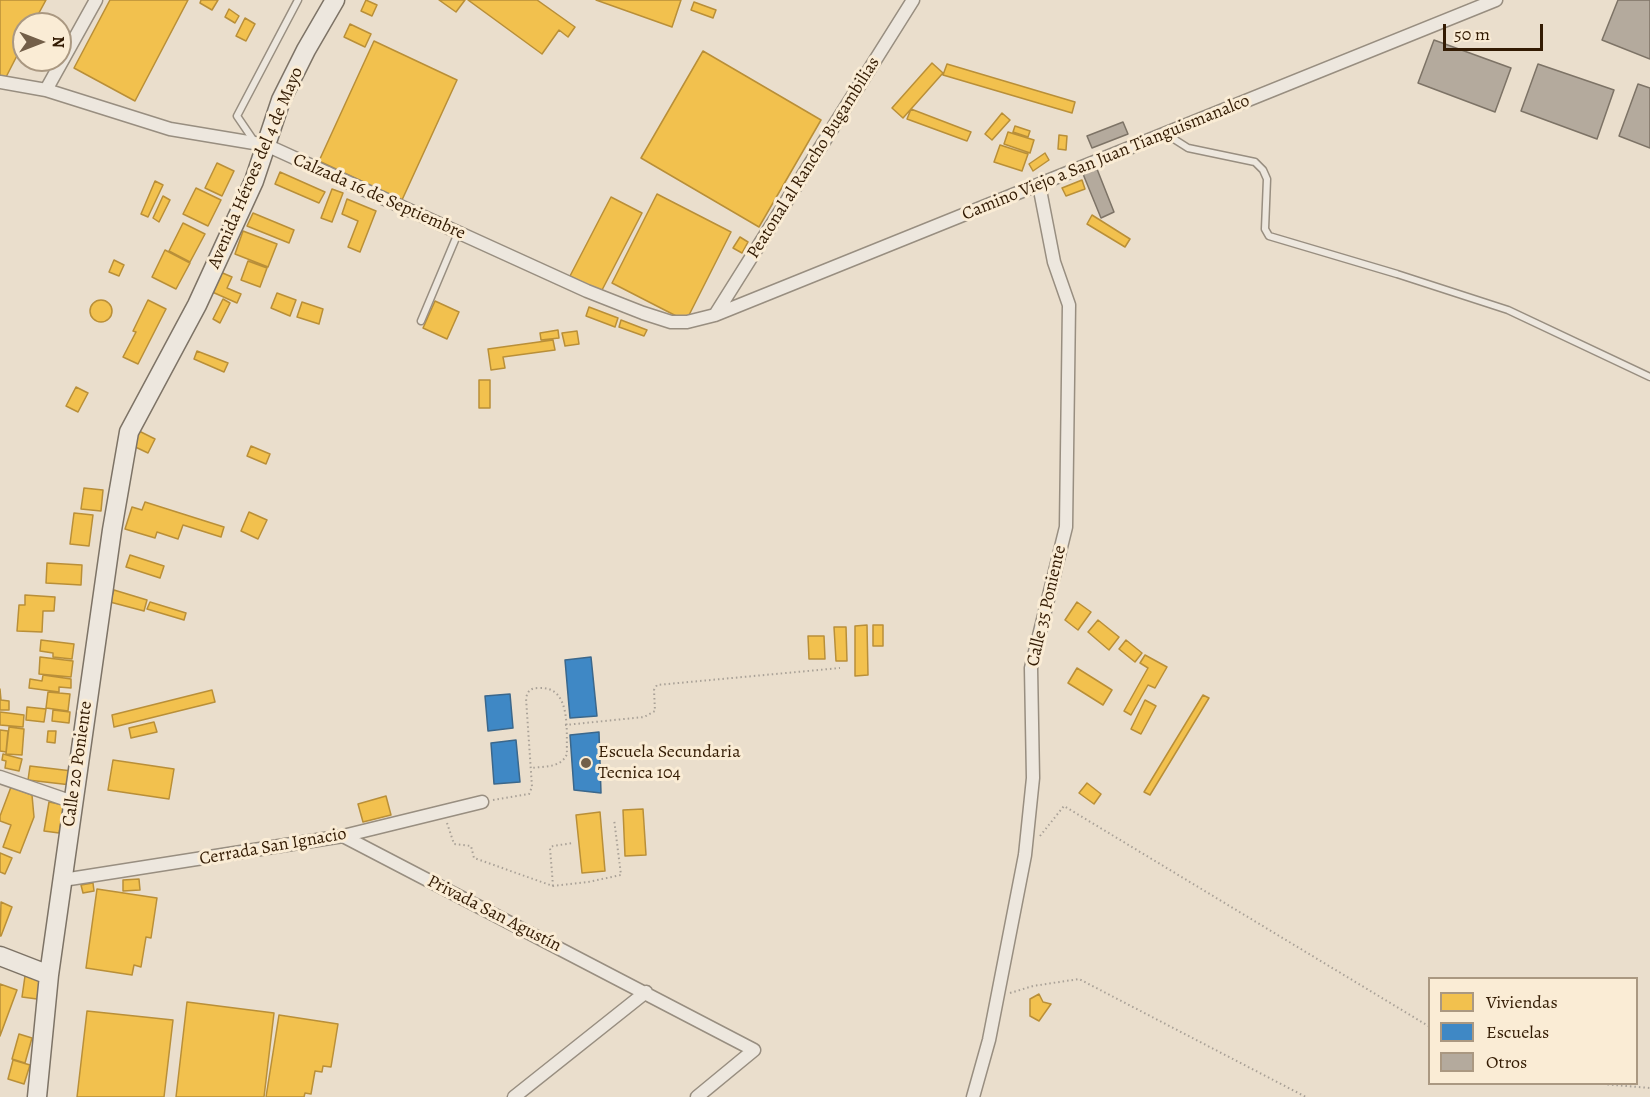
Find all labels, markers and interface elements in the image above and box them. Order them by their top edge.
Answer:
north arrow [12,12,72,72]
scale bar [1446,12,1546,50]
text: 50 m [1454,22,1490,46]
text: N [47,36,69,48]
street label: Peatonal al Rancho Bugambilias [743,53,885,263]
street label: Avenida Héroes del 4 de Mayo [204,64,308,272]
street label: Camino Viejo a San Juan Tianguismanalco [959,90,1253,226]
street label: Calzada 16 de Septiembre [289,149,469,245]
street label: Calle 35 Poniente [1023,543,1071,669]
street label: Calle 20 Poniente [58,700,98,828]
place label: Escuela Secundaria Tecnica 104 [598,742,741,784]
marker: Escuela Secundaria Tecnica 104 [579,756,593,770]
street label: Cerrada San Ignacio [198,823,348,871]
street label: Privada San Agustín [423,871,565,957]
legend [1428,977,1638,1085]
text: Viviendas [1486,990,1558,1014]
text: Escuelas [1486,1020,1549,1044]
text: Otros [1486,1050,1527,1074]

